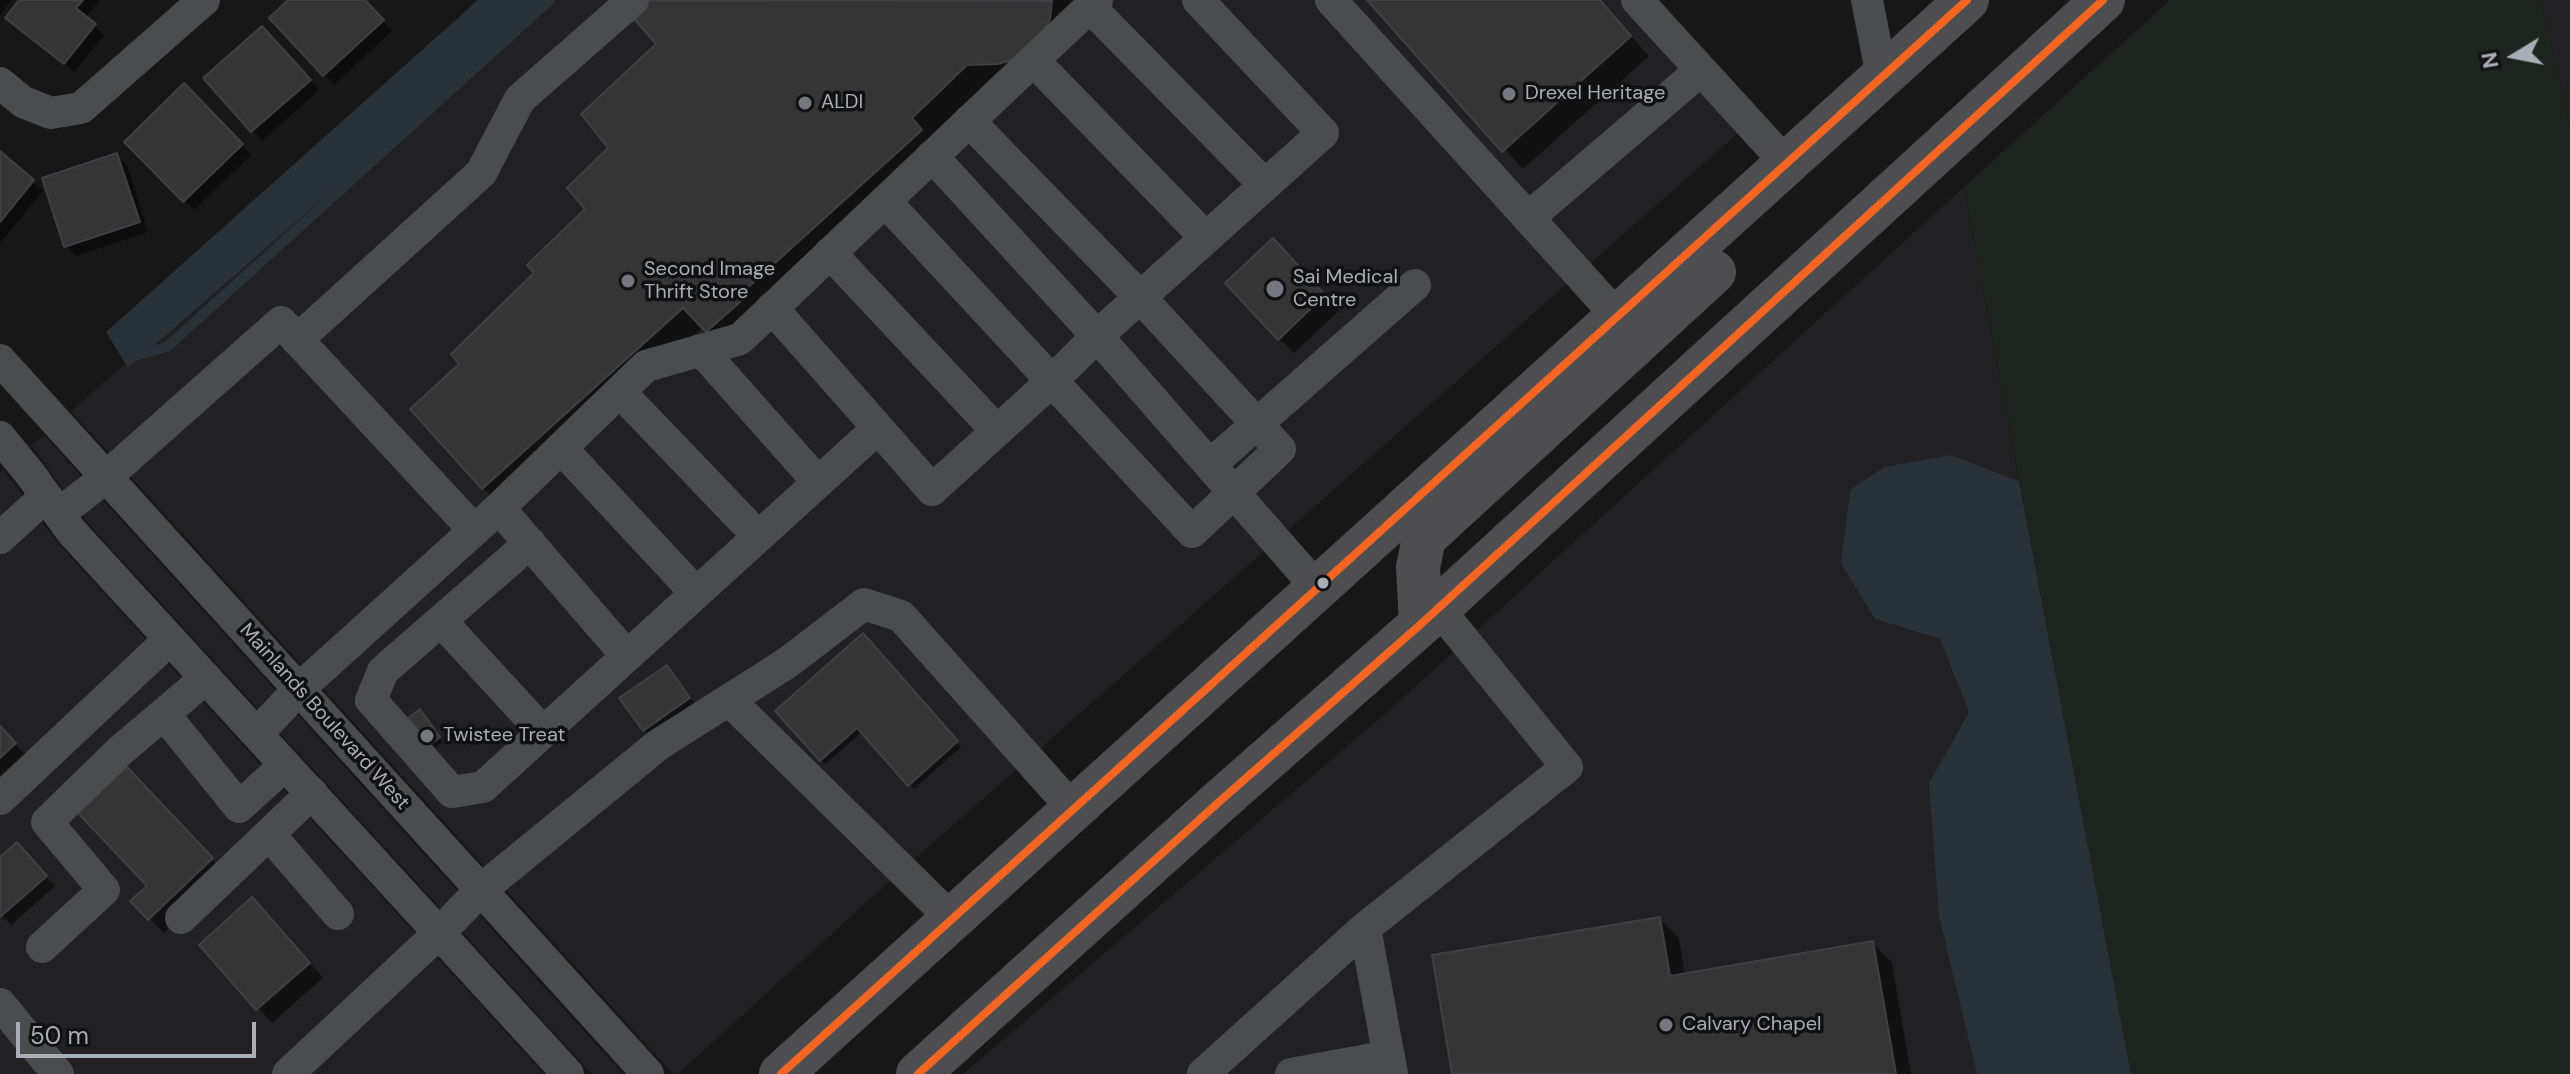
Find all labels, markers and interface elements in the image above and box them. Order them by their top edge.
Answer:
north arrow [2474,16,2554,96]
text: N [2474,50,2506,71]
place label: Drexel Heritage [1525,82,1665,106]
marker: Drexel Heritage [1500,85,1518,103]
place label: ALDI [821,91,863,115]
marker: ALDI [796,94,814,112]
place label: Second Image Thrift Store [644,258,775,305]
place label: Sai Medical Centre [1293,266,1398,313]
marker: Second Image Thrift Store [619,272,637,290]
marker: Sai Medical Centre [1264,278,1286,300]
unlabelled marker [1315,575,1331,591]
street label: Mainlands Boulevard West [234,619,414,815]
place label: Twistee Treat [443,724,565,748]
marker: Twistee Treat [418,727,436,745]
scale bar [20,1006,260,1056]
place label: Calvary Chapel [1682,1013,1821,1037]
marker: Calvary Chapel [1657,1016,1675,1034]
text: 50 m [30,1020,89,1051]

